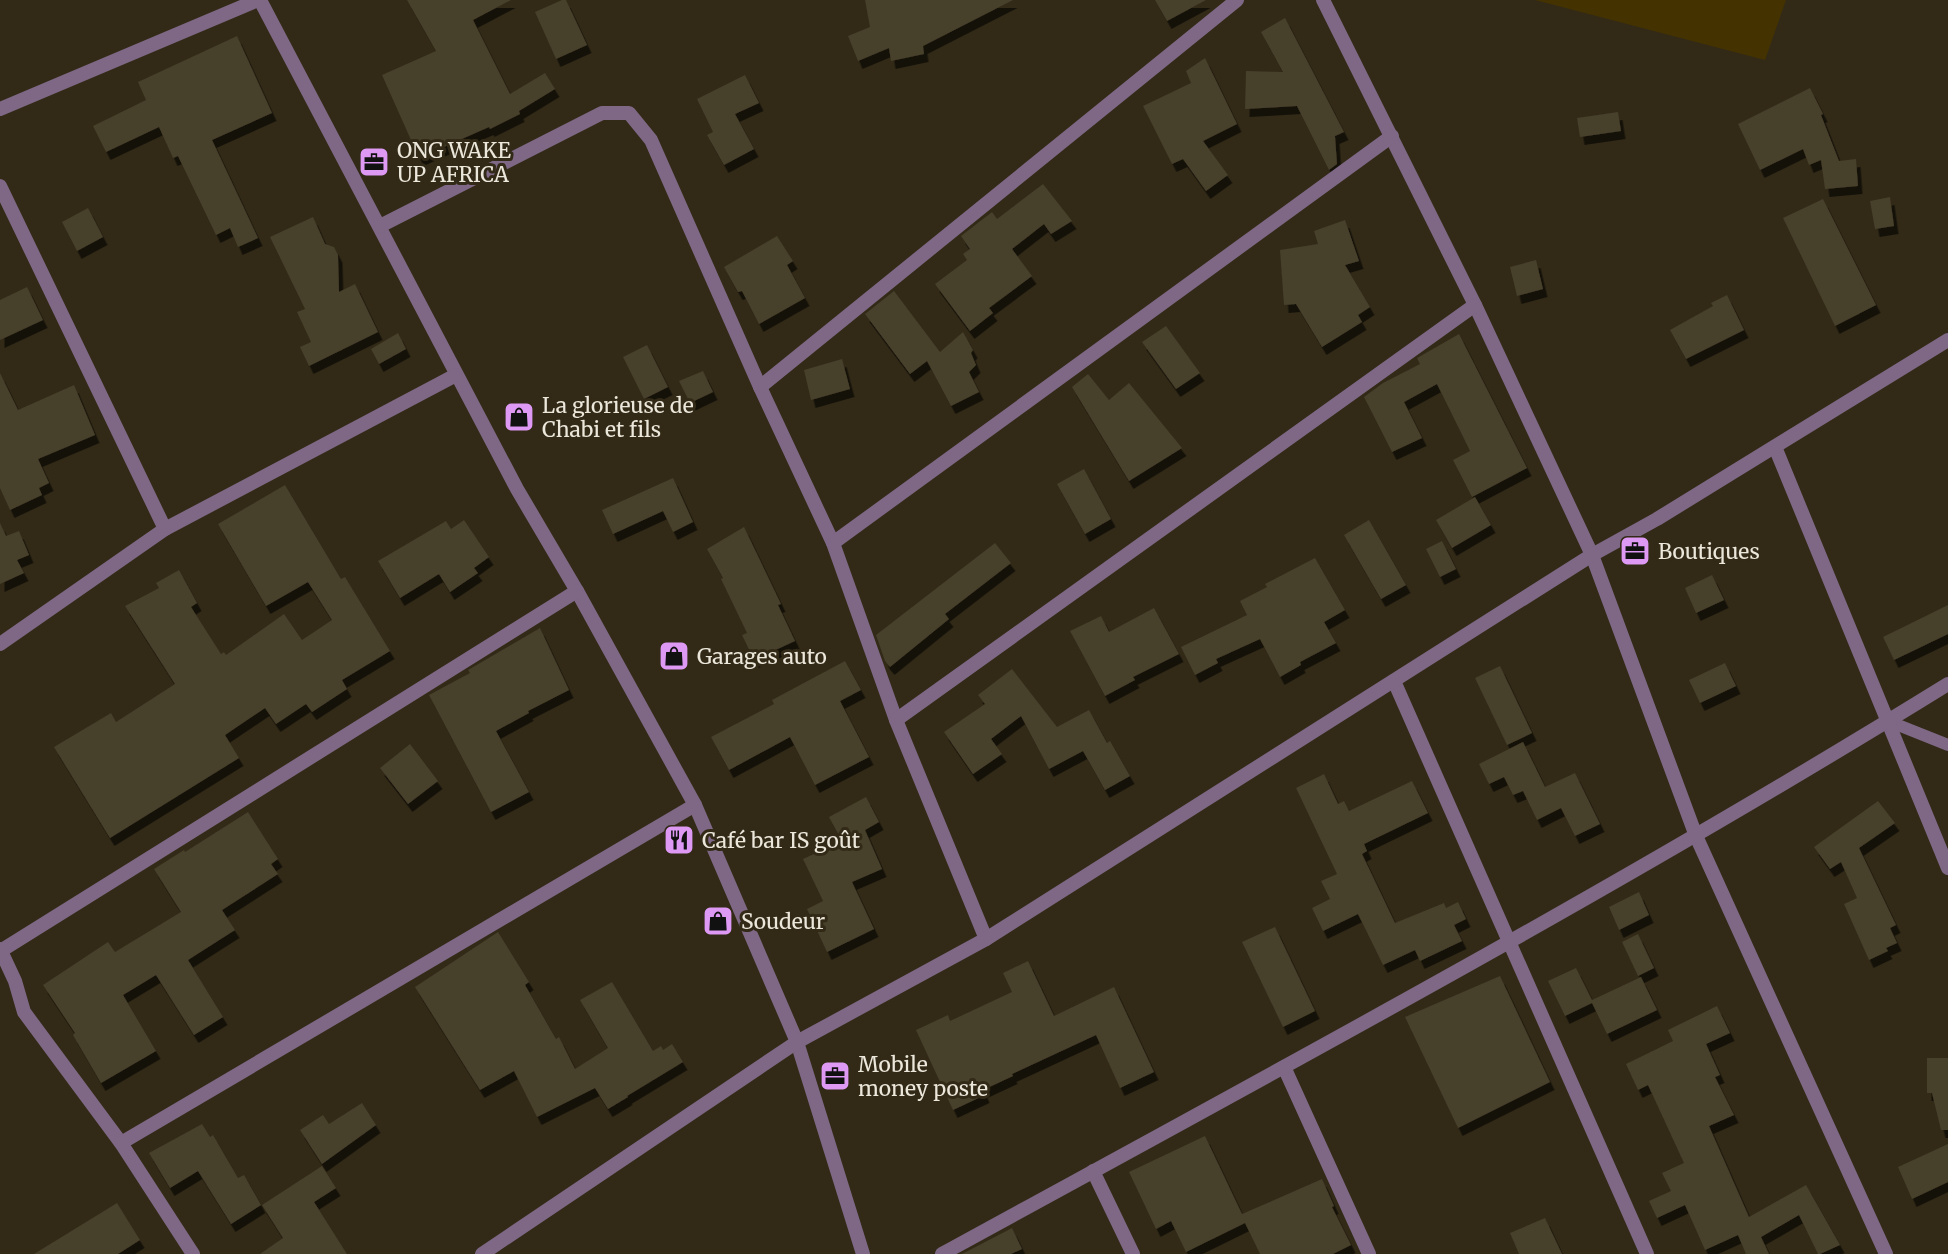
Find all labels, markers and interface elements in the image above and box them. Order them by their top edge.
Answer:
place label: ONG WAKE UP AFRICA [397,137,511,188]
office icon: ONG WAKE UP AFRICA [357,145,391,179]
place label: La glorieuse de Chabi et fils [542,392,694,443]
shop icon: La glorieuse de Chabi et fils [502,400,536,434]
office icon: Boutiques [1618,534,1652,568]
place label: Boutiques [1658,538,1760,565]
shop icon: Garages auto [657,639,691,673]
place label: Garages auto [697,643,827,670]
restaurant icon: Café bar IS goût [662,823,696,857]
place label: Café bar IS goût [702,827,860,854]
shop icon: Soudeur [701,904,735,938]
place label: Soudeur [741,908,825,935]
place label: Mobile money poste [858,1051,988,1102]
office icon: Mobile money poste [818,1059,852,1093]

